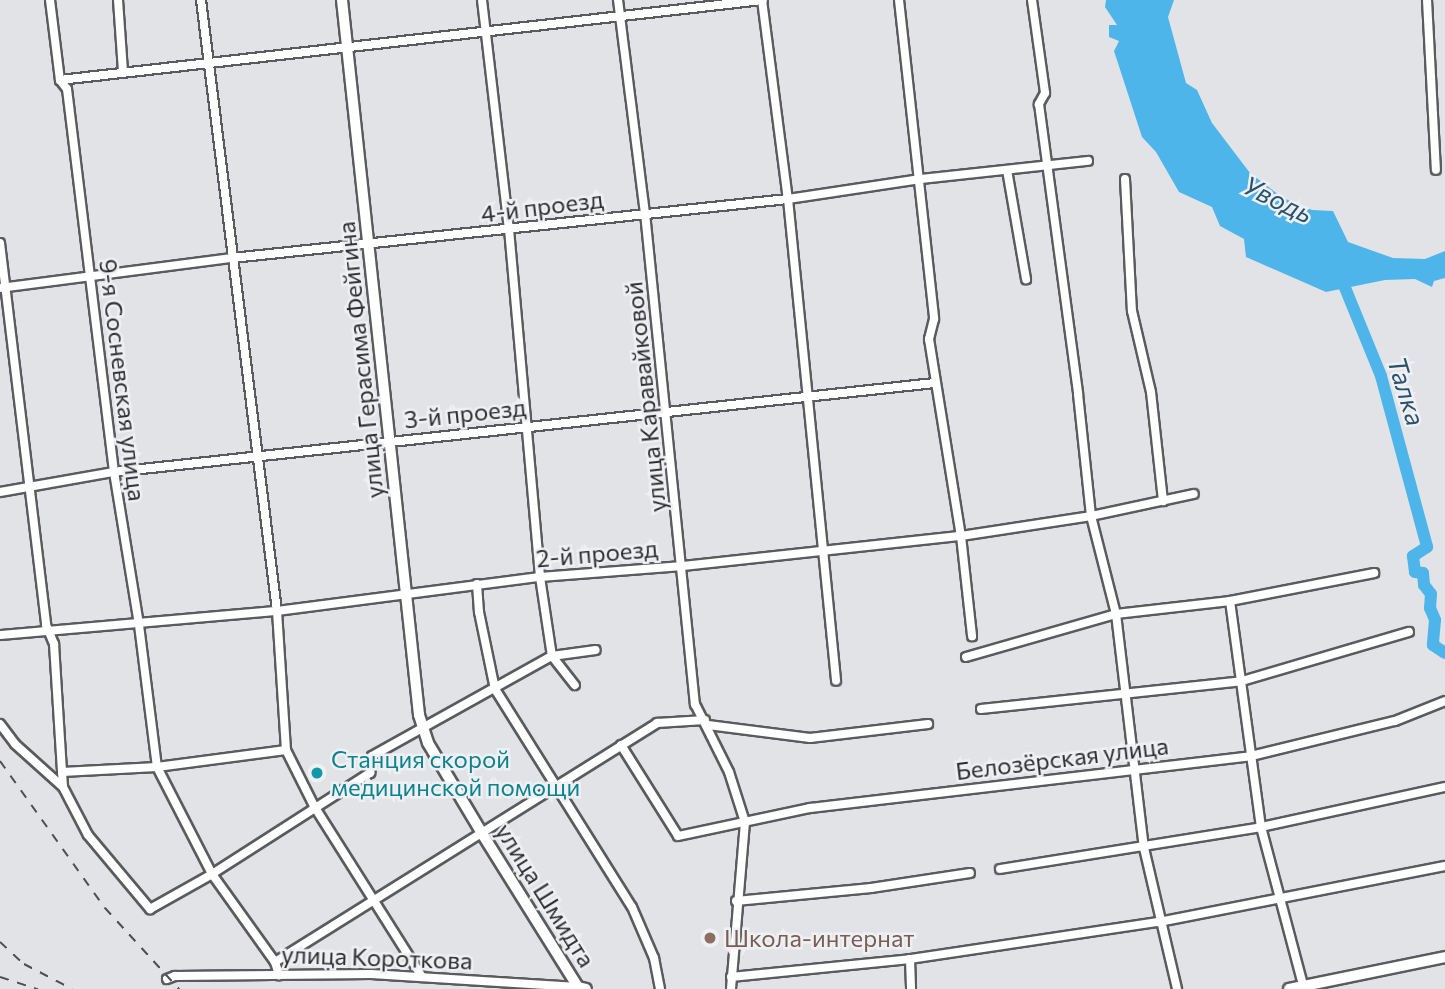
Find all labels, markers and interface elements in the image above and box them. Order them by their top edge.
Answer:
water label: Уводь [1238,169,1318,229]
street label: 4-й проезд [479,184,605,228]
street label: улица Герасима Фейгина [331,220,389,500]
street label: 9-я Сосневская улица [94,257,152,503]
street label: улица Каравайковой [619,280,671,514]
water label: Талка [1382,353,1432,429]
street label: 3-й проезд [403,392,527,434]
street label: 2-й проезд [535,533,659,573]
street label: Белозёрская улица [954,731,1170,785]
place label: Станция скорой медицинской помощи [331,745,580,801]
marker: Станция скорой медицинской помощи [309,765,325,781]
street label: улица Шмидта [490,818,602,972]
place label: Школа-интернат [724,924,915,952]
marker: Школа-интернат [702,930,718,946]
street label: улица Короткова [281,939,473,975]

